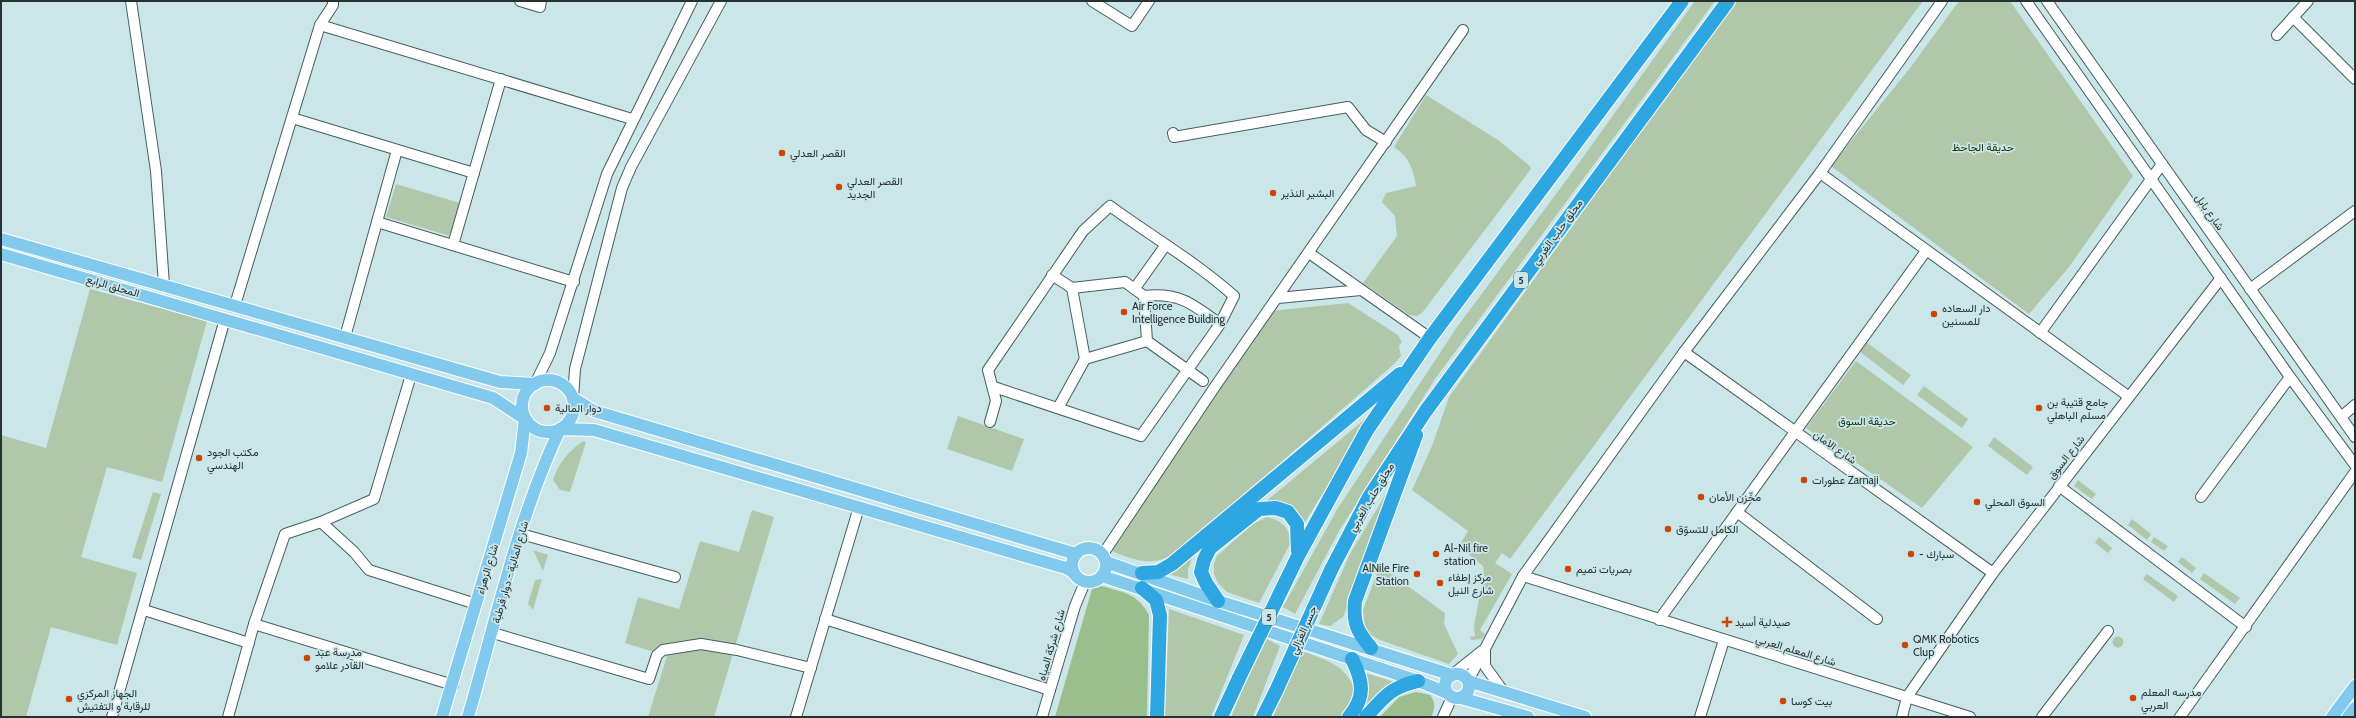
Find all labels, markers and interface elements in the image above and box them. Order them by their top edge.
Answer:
park label: حديقة الجاحظ [1952,140,2014,154]
place label: القصر العدلي [790,146,846,163]
marker: القصر العدلي [777,148,787,158]
place label: القصر العدلي الجديد [847,174,903,201]
marker: القصر العدلي الجديد [834,182,844,192]
place label: البشير النذير [1280,186,1334,200]
marker: البشير النذير [1268,188,1278,198]
street label: شارع بابل [2192,191,2228,234]
street label: محلق حلب الغربي [1528,196,1588,269]
street label: المحلق الرابع [85,272,141,301]
road number: 5 [1514,272,1528,288]
place label: Air Force Intelligence Building [1132,299,1226,326]
place label: دار السعاده للمسنين [1942,301,1991,328]
marker: Air Force Intelligence Building [1119,307,1129,317]
marker: دار السعاده للمسنين [1929,309,1939,319]
place label: جامع قتيبة بن مسلم الباهلي [2047,395,2108,425]
place label: دوار المالية [555,401,602,415]
marker: دوار المالية [542,403,552,413]
marker: جامع قتيبة بن مسلم الباهلي [2034,403,2044,413]
park label: حديقة السوق [1838,414,1896,428]
street label: شارع الامان [1810,427,1860,468]
street label: شارع السوق [2044,432,2089,482]
place label: مكتب الجود الهندسي [207,445,259,475]
marker: مكتب الجود الهندسي [194,453,204,463]
street label: محلق حلب الغربي [1345,460,1400,536]
place label: عطورات Zarnaji [1812,473,1879,487]
marker: عطورات Zarnaji [1799,475,1809,485]
place label: مخّزن الأمان [1709,490,1761,504]
marker: مخّزن الأمان [1696,492,1706,502]
place label: السوق المحلي [1985,495,2045,512]
marker: السوق المحلي [1972,497,1982,507]
street label: شارع المالية - دوار قرطبة [489,519,532,625]
place label: الكامل للتسوّق [1676,522,1738,536]
marker: الكامل للتسوّق [1663,524,1673,534]
place label: Al-Nil fire station [1444,541,1488,568]
street label: شارع الزهراء [473,542,502,596]
place label: - سبارك [1919,547,1955,561]
marker: Al-Nil fire station [1431,549,1441,559]
marker: - سبارك [1906,549,1916,559]
place label: AlNile Fire Station [1362,561,1409,588]
place label: بصريات تميم [1576,562,1632,577]
marker: بصريات تميم [1563,564,1573,574]
marker: AlNile Fire Station [1412,569,1422,579]
place label: مركز إطفاء شارع النيل [1448,570,1494,598]
marker: مركز إطفاء شارع النيل [1435,578,1445,588]
street label: جسر الغزالي [1286,604,1323,658]
street label: شارع شركة المياه [1034,607,1069,683]
road number: 5 [1262,609,1276,625]
place label: صيدلية أسيد [1735,615,1790,629]
marker: صيدلية أسيد [1722,617,1732,627]
street label: شارع المعلم العربي [1753,631,1838,672]
place label: QMK Robotics Clup [1913,632,1980,659]
marker: QMK Robotics Clup [1900,640,1910,650]
place label: مدرسة عبد القادر علامو [315,645,364,672]
marker: مدرسة عبد القادر علامو [302,653,312,663]
place label: مدرسه المعلم العربي [2141,685,2201,715]
place label: الجهاز المركزي للرقابة و التفتيش [77,686,151,713]
marker: مدرسه المعلم العربي [2128,693,2138,703]
marker: الجهاز المركزي للرقابة و التفتيش [64,694,74,704]
place label: بيت كوسا [1791,694,1832,708]
marker: بيت كوسا [1778,696,1788,706]

